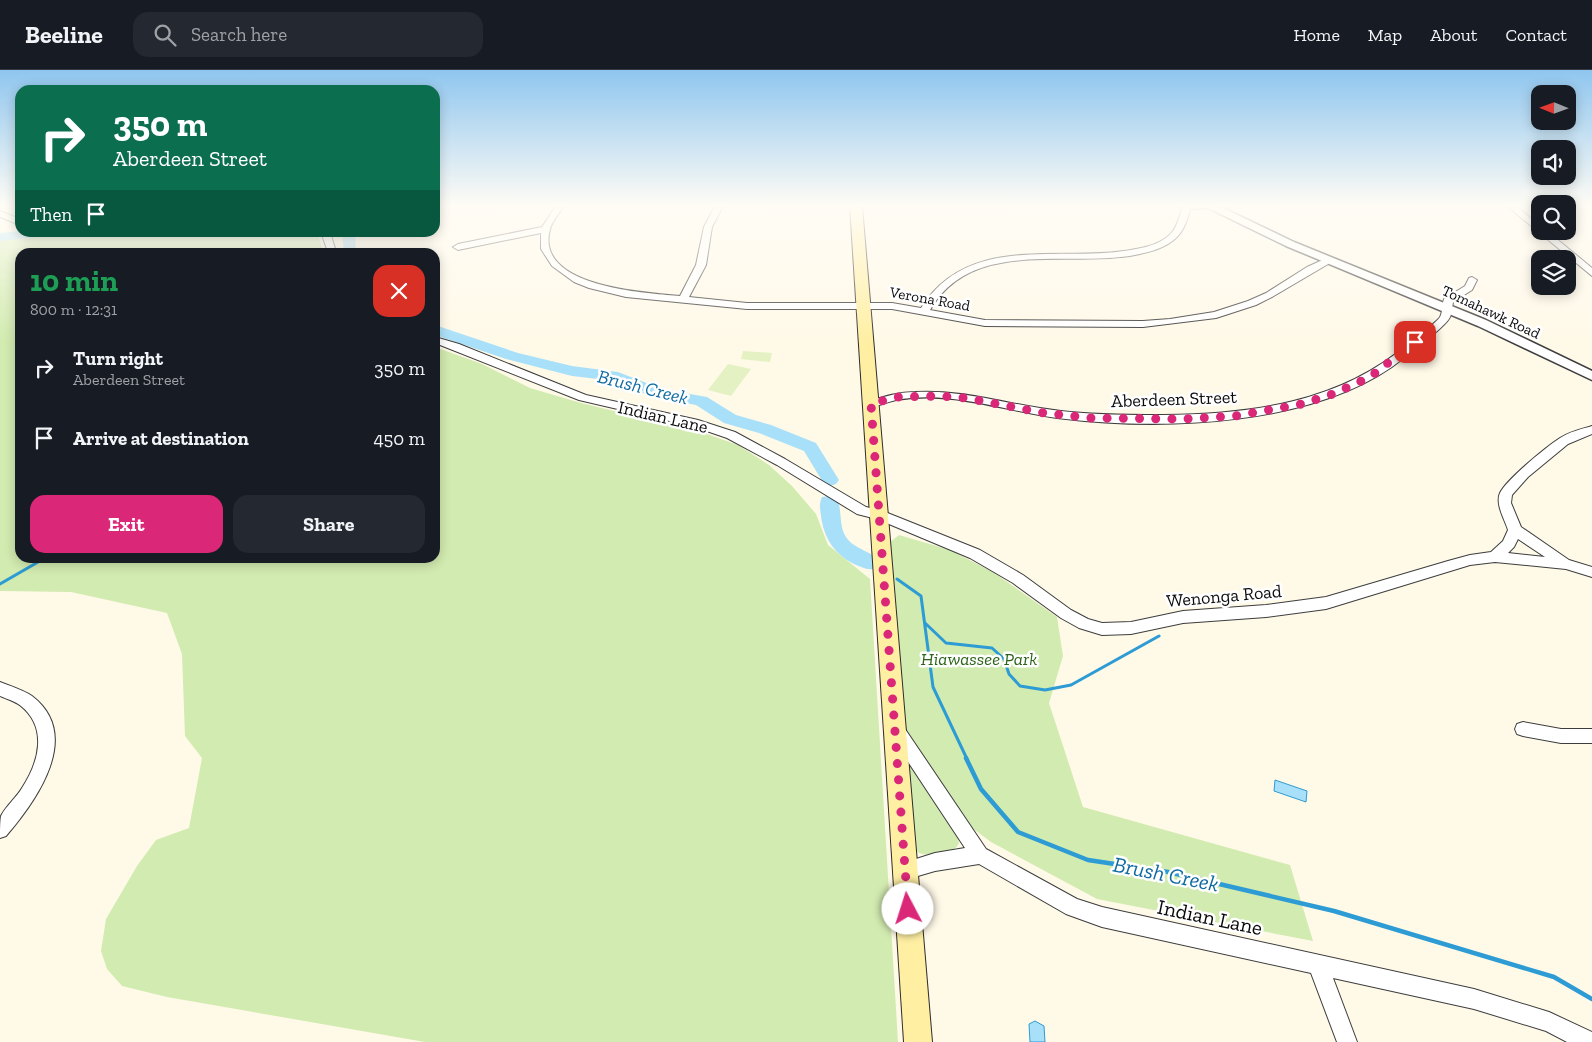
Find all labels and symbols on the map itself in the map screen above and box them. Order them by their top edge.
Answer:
north arrow [1531,85,1576,130]
street label: Tomahawk Road [1439,281,1544,343]
street label: Verona Road [887,283,972,315]
pin [1394,321,1436,363]
water label: Brush Creek [595,365,691,409]
street label: Aberdeen Street [1111,386,1238,412]
street label: Indian Lane [616,396,710,438]
street label: Wenonga Road [1165,580,1283,612]
park label: Hiawassee Park [921,648,1037,670]
water label: Brush Creek [1111,851,1221,898]
position arrow [881,882,933,934]
street label: Indian Lane [1155,894,1265,940]

